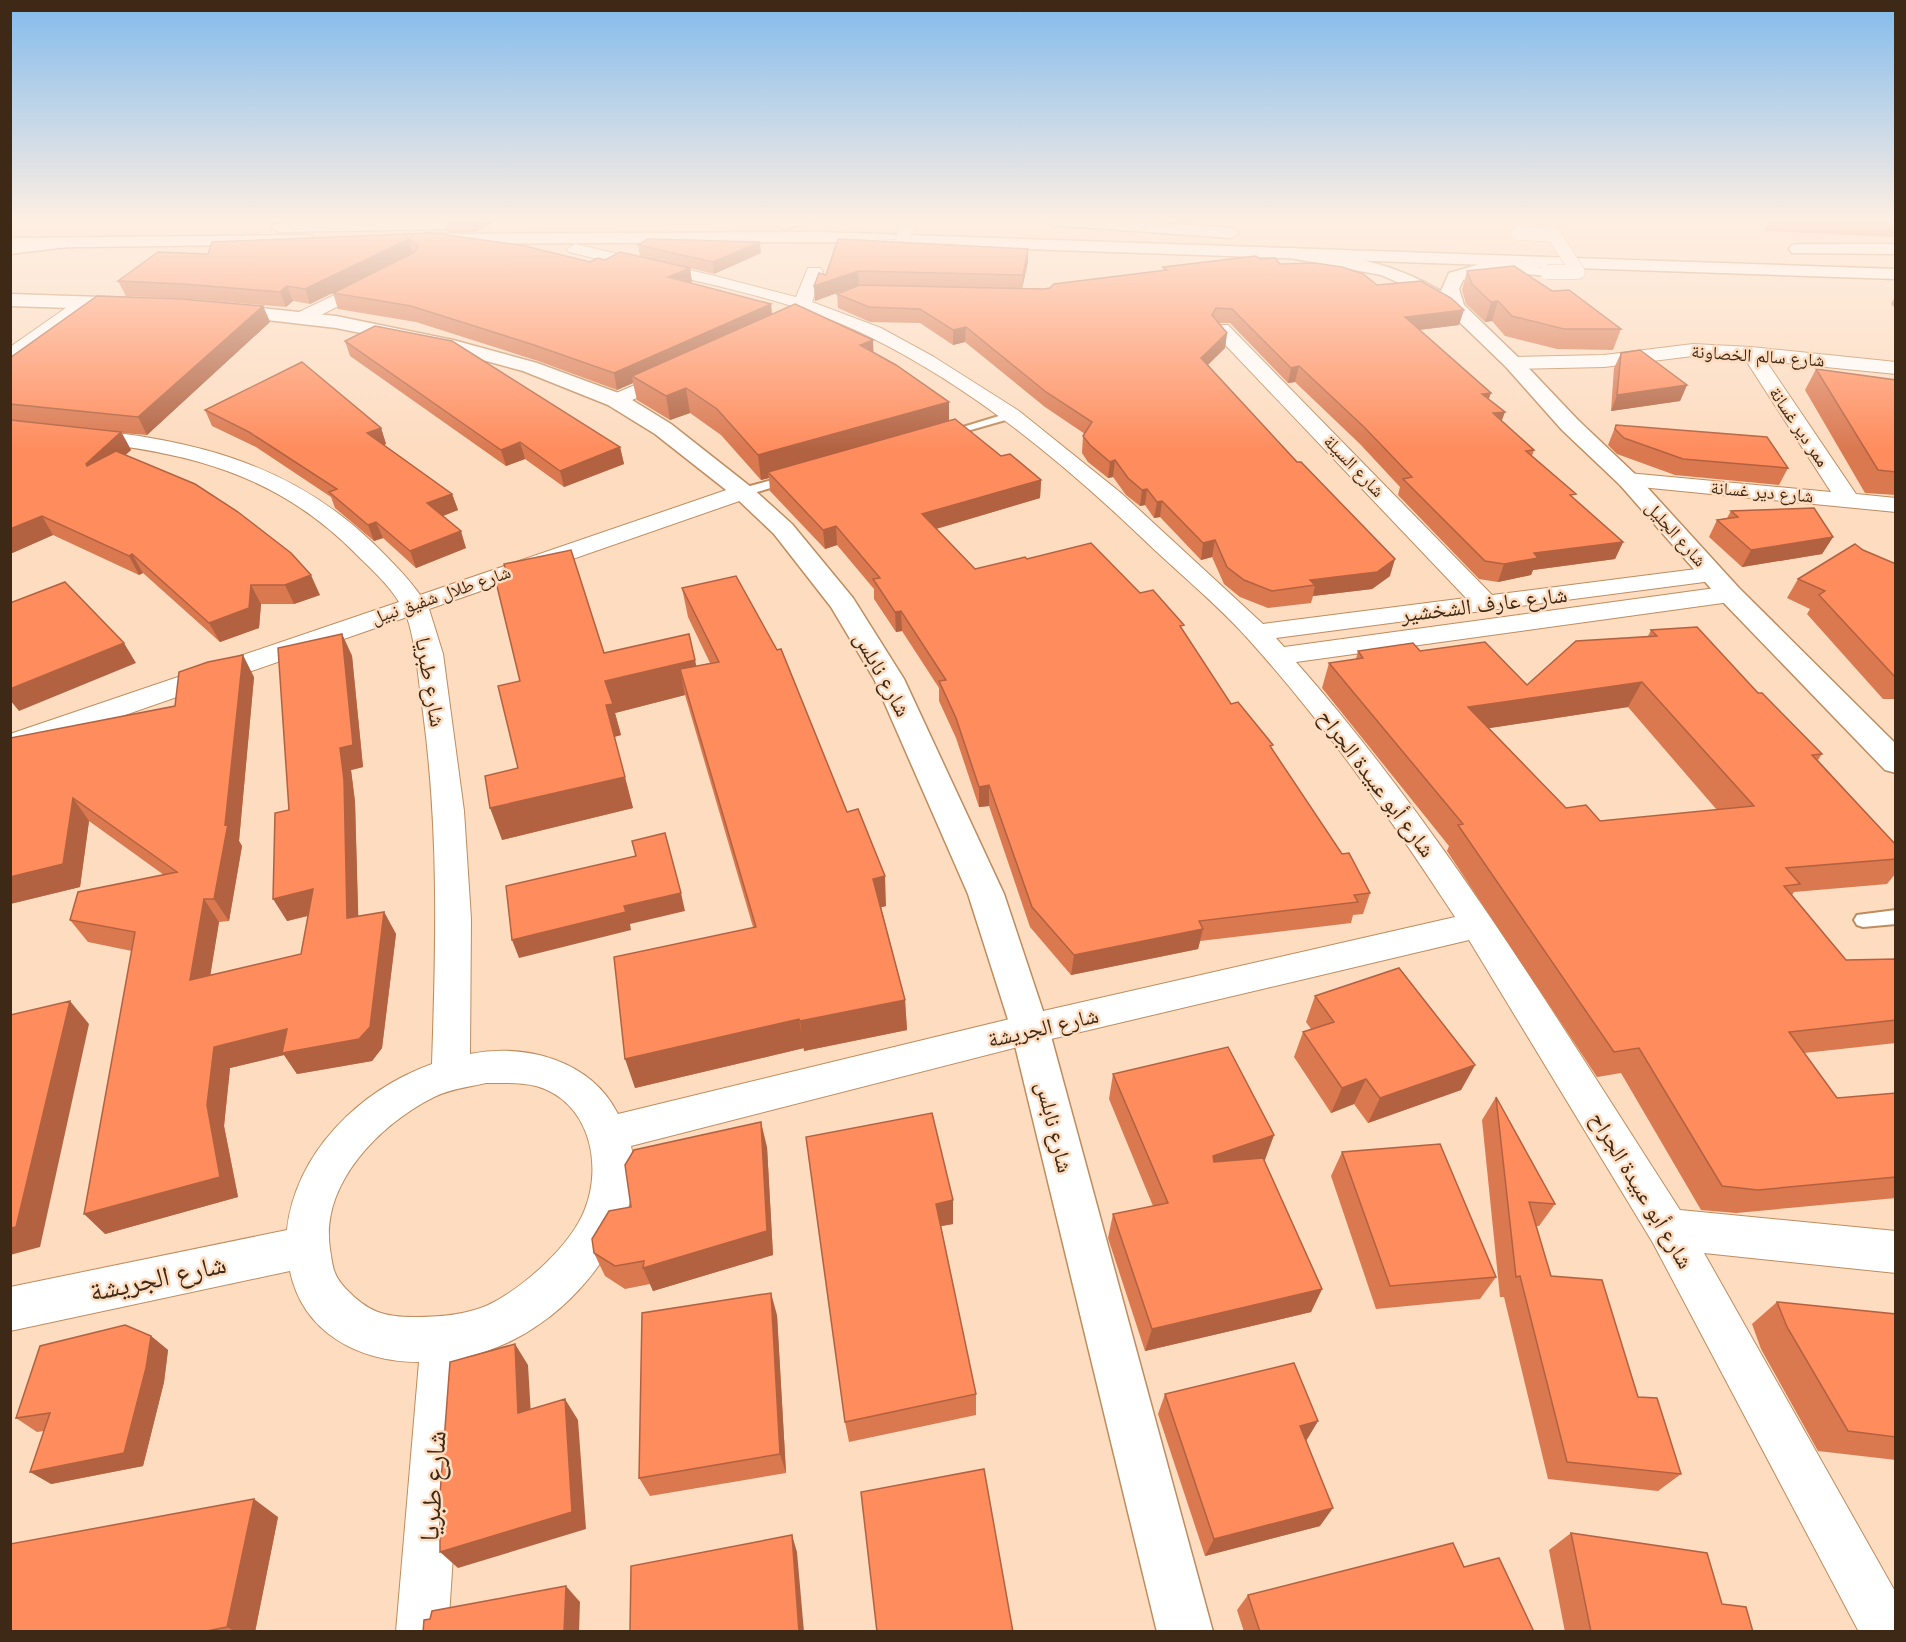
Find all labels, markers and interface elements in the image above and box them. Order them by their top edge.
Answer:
street label: شارع سالم الخصاونة [1691,339,1825,373]
street label: ممر دير غسانة [1764,382,1835,471]
street label: شارع السيلة [1319,430,1390,502]
street label: شارع دير غسانة [1710,476,1814,507]
street label: شارع الجليل [1641,496,1712,571]
street label: شارع طلال شفيق نبيل [368,560,514,629]
street label: شارع عارف الشخشير [1398,580,1569,628]
street label: شارع نابلس [848,627,918,721]
street label: شارع طبريا [409,635,453,729]
street label: شارع أبو عبيدة الجراح [1312,704,1442,862]
street label: شارع الجريشة [985,1001,1101,1053]
street label: شارع نابلس [1030,1079,1080,1175]
street label: شارع أبو عبيدة الجراح [1584,1107,1700,1273]
street label: شارع الجريشة [86,1246,229,1309]
street label: شارع طبريا [411,1429,454,1543]

